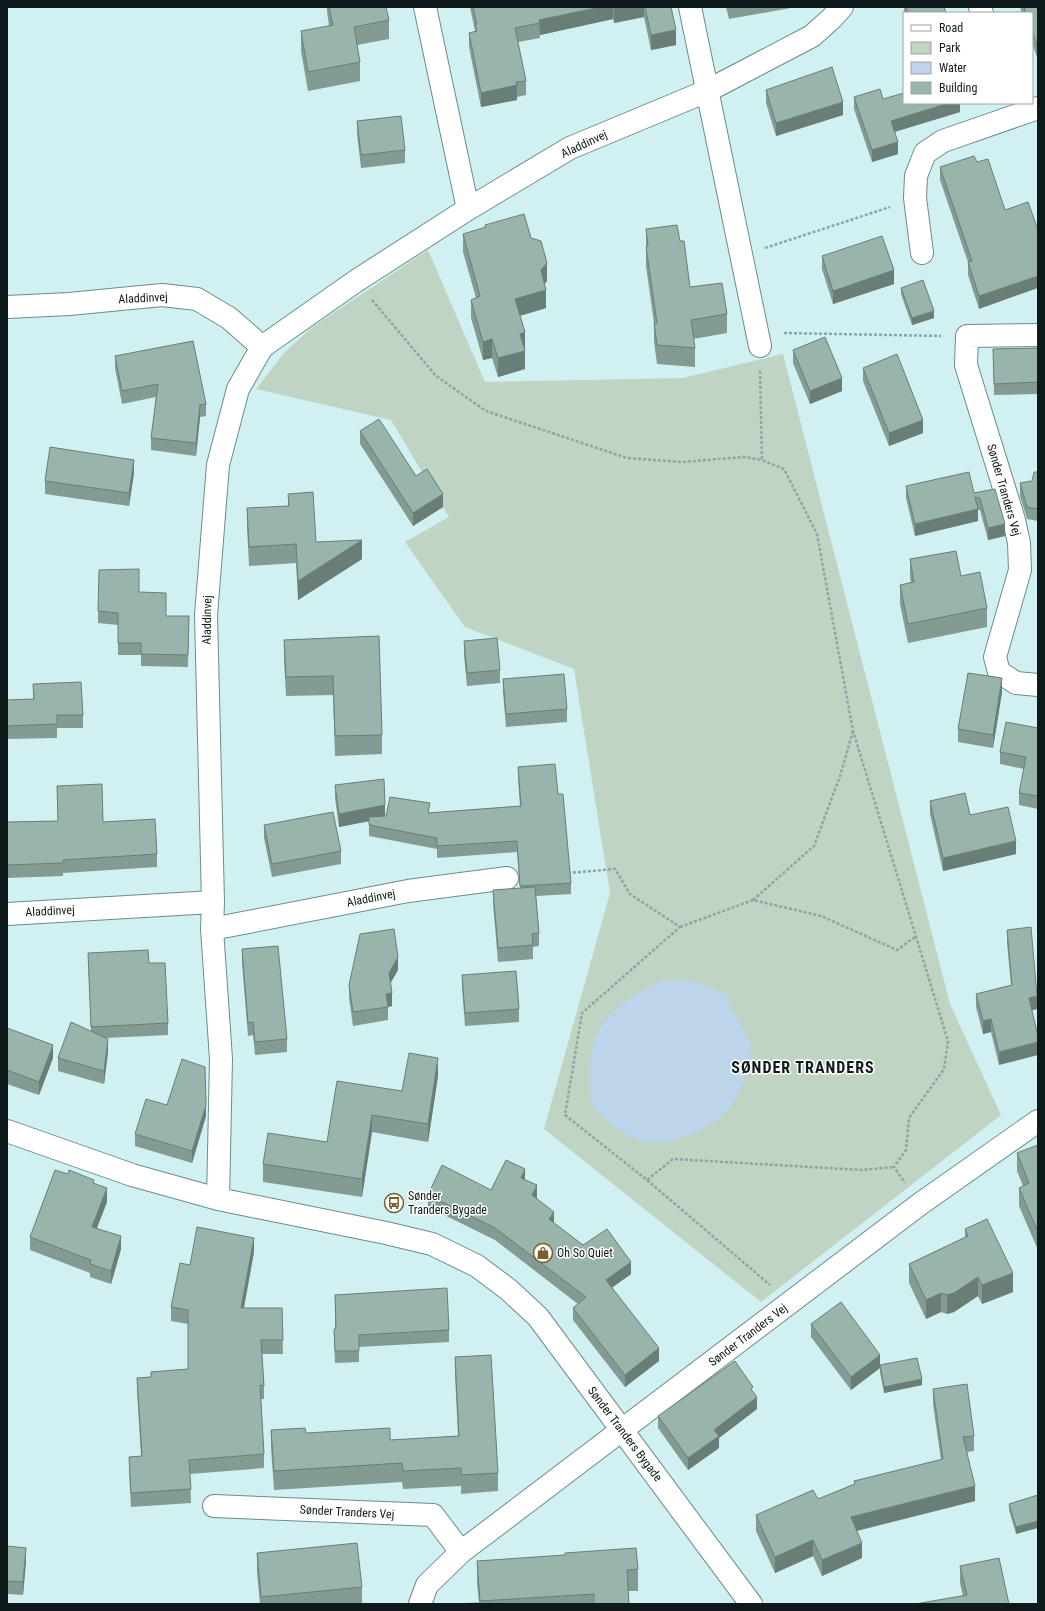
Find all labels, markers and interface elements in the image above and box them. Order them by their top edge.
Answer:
legend [903,12,1033,104]
text: Road [939,21,963,35]
text: Park [939,41,961,55]
text: Water [939,61,967,75]
text: Building [939,81,977,95]
street label: Aladdinvej [559,127,609,161]
street label: Aladdinvej [118,290,168,306]
street label: Sønder Tranders Vej [984,443,1024,537]
street label: Aladdinvej [200,595,214,645]
street label: Aladdinvej [345,886,397,910]
street label: Aladdinvej [25,903,75,919]
district label: SØNDER TRANDERS [731,1058,875,1077]
place label: Sønder Tranders Bygade [408,1189,487,1217]
bus stop icon: Sønder Tranders Bygade [383,1192,405,1214]
shop icon: Oh So Quiet [532,1242,554,1264]
place label: Oh So Quiet [557,1246,613,1260]
street label: Sønder Tranders Vej [706,1301,790,1369]
street label: Sønder Tranders Bygade [585,1384,665,1484]
street label: Sønder Tranders Vej [299,1503,395,1521]

